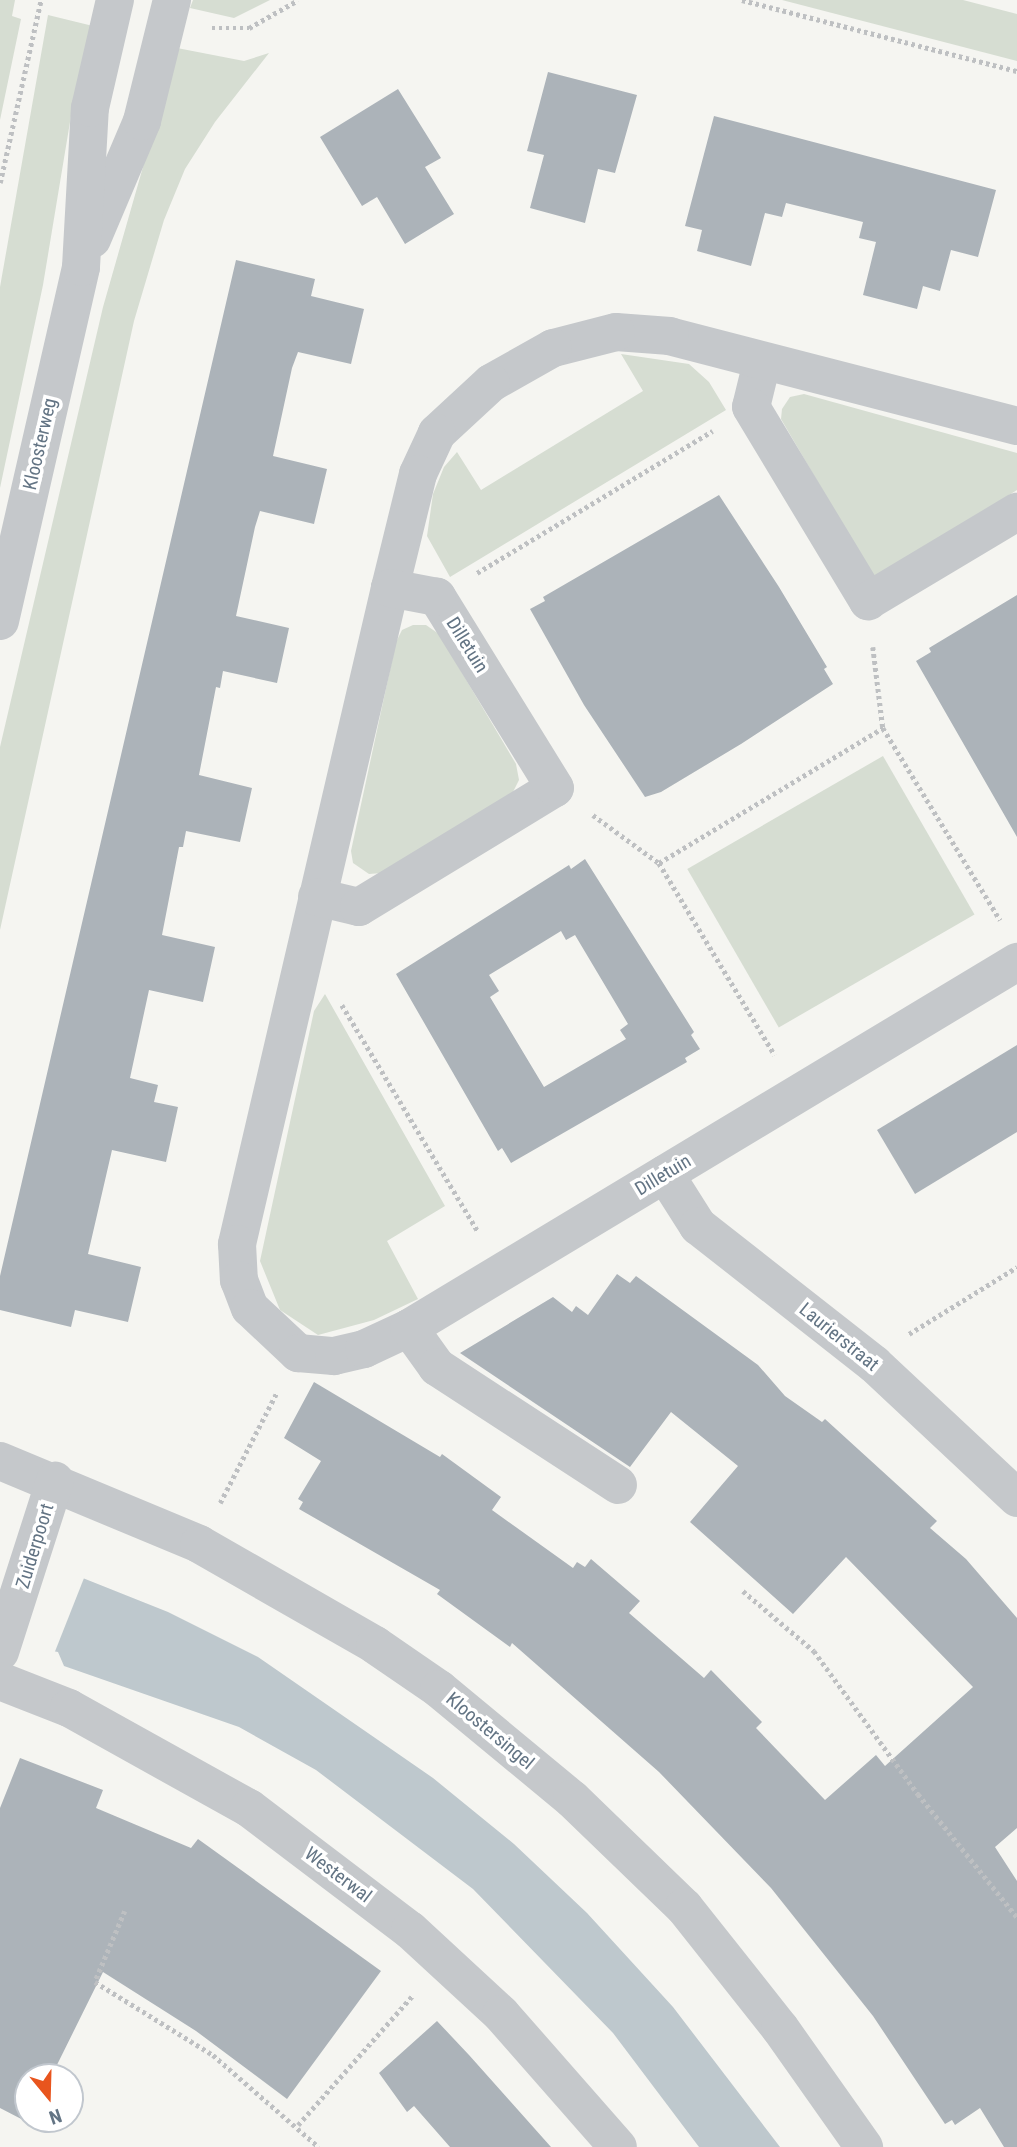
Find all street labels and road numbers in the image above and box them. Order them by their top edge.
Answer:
street label: Kloosterweg [18,396,62,492]
street label: Dilletuin [441,613,493,677]
street label: Dilletuin [631,1149,695,1201]
street label: Laurierstraat [795,1298,883,1376]
street label: Zuiderpoort [11,1501,59,1591]
street label: Kloostersingel [441,1688,539,1774]
street label: Westerwal [300,1842,376,1908]

